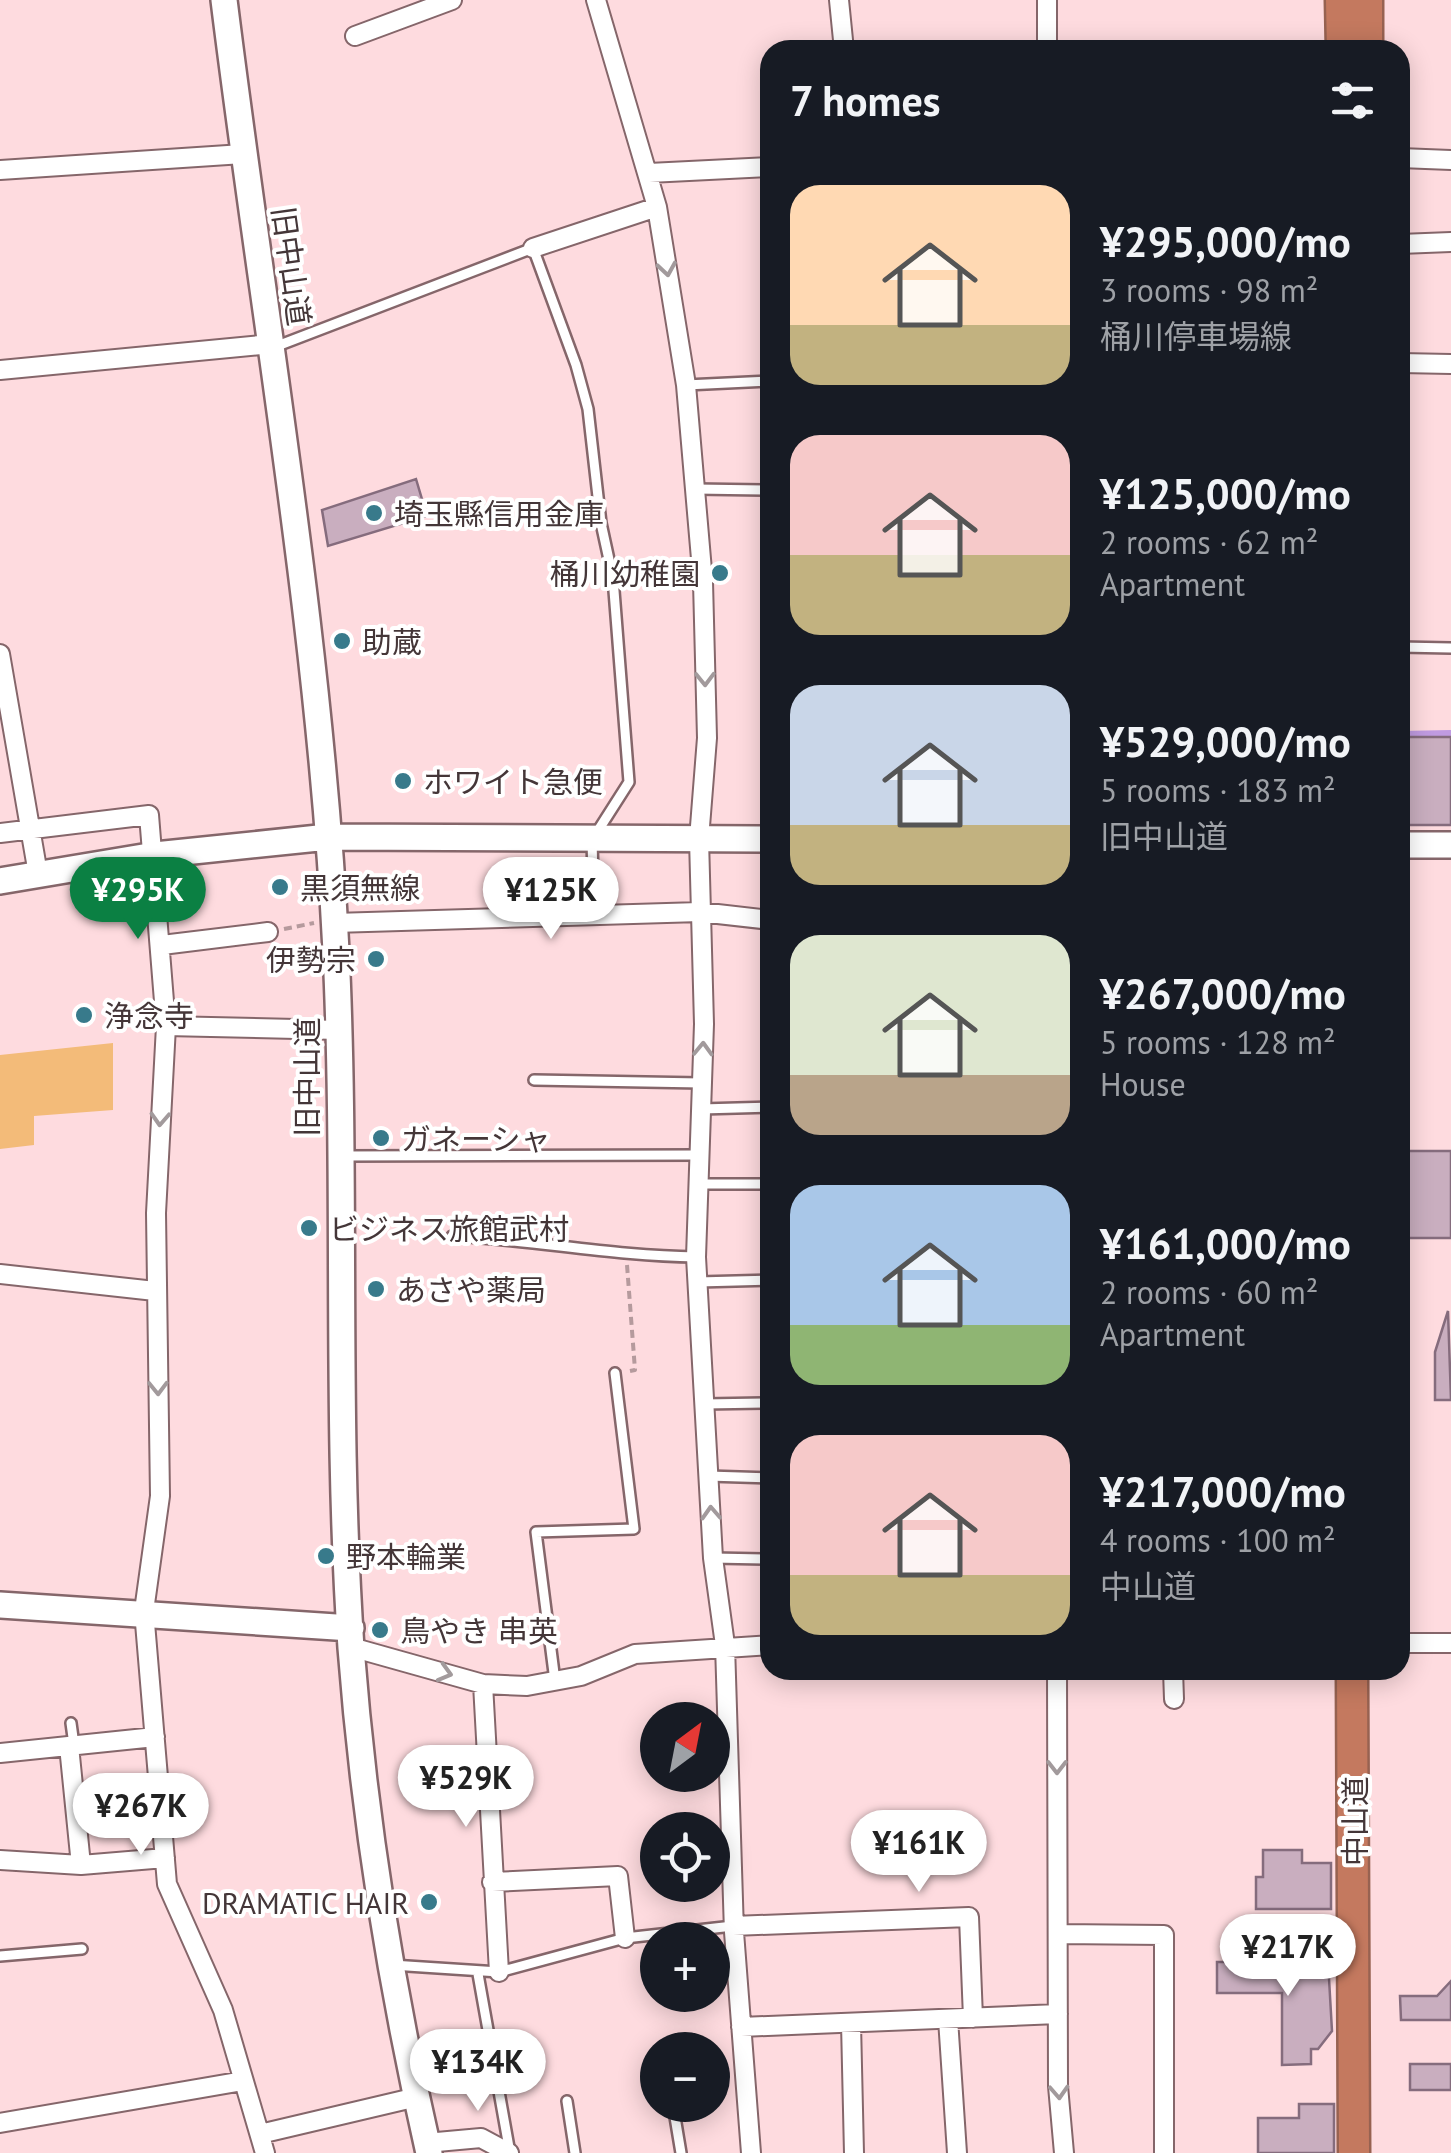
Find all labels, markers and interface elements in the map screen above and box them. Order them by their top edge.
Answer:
text: 7 homes [790,73,941,128]
icon: filters [1325,73,1380,128]
street label: 旧中山道 [264,204,320,328]
text: ¥295,000/mo [1100,214,1351,269]
icon: home [870,225,990,345]
one-way arrow [656,261,677,277]
text: 3 rooms · 98 m² [1100,269,1318,311]
text: 桶川停車場線 [1100,315,1292,357]
text: ¥125,000/mo [1100,466,1351,521]
icon: home [870,475,990,595]
place label: 埼玉縣信用金庫 [394,494,604,533]
marker: 埼玉縣信用金庫 [363,502,385,524]
text: 2 rooms · 62 m² [1100,521,1318,563]
place label: 桶川幼稚園 [550,554,700,593]
marker: 桶川幼稚園 [709,562,731,584]
text: Apartment [1100,563,1245,605]
place label: 助蔵 [362,622,422,661]
marker: 助蔵 [331,630,353,652]
one-way arrow [695,672,716,688]
text: ¥529,000/mo [1100,714,1351,769]
icon: home [870,725,990,845]
place label: ホワイト急便 [423,762,603,801]
text: 5 rooms · 183 m² [1100,769,1336,811]
marker: ホワイト急便 [392,770,414,792]
text: 旧中山道 [1100,815,1228,857]
pin: ¥295K [68,857,208,942]
pin: ¥125K [481,857,621,942]
text: ¥295K [92,868,184,910]
place label: 黒須無線 [300,868,420,907]
text: ¥125K [505,868,597,910]
marker: 黒須無線 [269,876,291,898]
place label: 伊勢宗 [266,940,356,979]
marker: 伊勢宗 [365,948,387,970]
text: ¥267,000/mo [1100,966,1346,1021]
icon: home [870,975,990,1095]
place label: 浄念寺 [104,996,194,1035]
marker: 浄念寺 [73,1004,95,1026]
street label: 旧中山道 [287,1017,326,1137]
text: 5 rooms · 128 m² [1100,1021,1336,1063]
one-way arrow [692,1040,713,1056]
text: House [1100,1063,1186,1105]
one-way arrow [150,1112,171,1128]
place label: ガネーシャ [401,1119,550,1158]
marker: ガネーシャ [370,1127,392,1149]
place label: ビジネス旅館武村 [329,1209,569,1248]
text: ¥161,000/mo [1100,1216,1351,1271]
marker: ビジネス旅館武村 [298,1217,320,1239]
icon: home [870,1225,990,1345]
place label: あさや薬局 [396,1270,546,1309]
text: 2 rooms · 60 m² [1100,1271,1318,1313]
marker: あさや薬局 [365,1278,387,1300]
text: Apartment [1100,1313,1245,1355]
one-way arrow [147,1382,169,1397]
text: ¥217,000/mo [1100,1464,1346,1519]
icon: home [870,1475,990,1595]
one-way arrow [701,1505,722,1521]
text: 4 rooms · 100 m² [1100,1519,1336,1561]
place label: 野本輪業 [346,1537,466,1576]
marker: 野本輪業 [315,1545,337,1567]
text: 中山道 [1100,1565,1196,1607]
place label: 鳥やき 串英 [400,1611,558,1650]
marker: 鳥やき 串英 [369,1619,391,1641]
one-way arrow [436,1662,453,1683]
north arrow [640,1702,730,1792]
map controls [640,1702,730,2122]
pin: ¥529K [396,1745,536,1830]
text: ¥529K [420,1756,512,1798]
one-way arrow [1046,1760,1068,1776]
pin: ¥267K [71,1773,211,1858]
street label: 中山道 [1335,1776,1374,1866]
text: ¥267K [95,1784,187,1826]
pin: ¥161K [849,1810,989,1895]
button: locate [640,1812,730,1902]
text: ¥161K [873,1821,965,1863]
place label: DRAMATIC HAIR [202,1883,409,1922]
marker: DRAMATIC HAIR [418,1891,440,1913]
pin: ¥217K [1218,1914,1358,1999]
button: + [640,1922,730,2012]
text: ¥217K [1242,1925,1334,1967]
pin: ¥134K [408,2029,548,2114]
button: − [640,2032,730,2122]
text: ¥134K [432,2040,524,2082]
one-way arrow [1048,2085,1069,2101]

